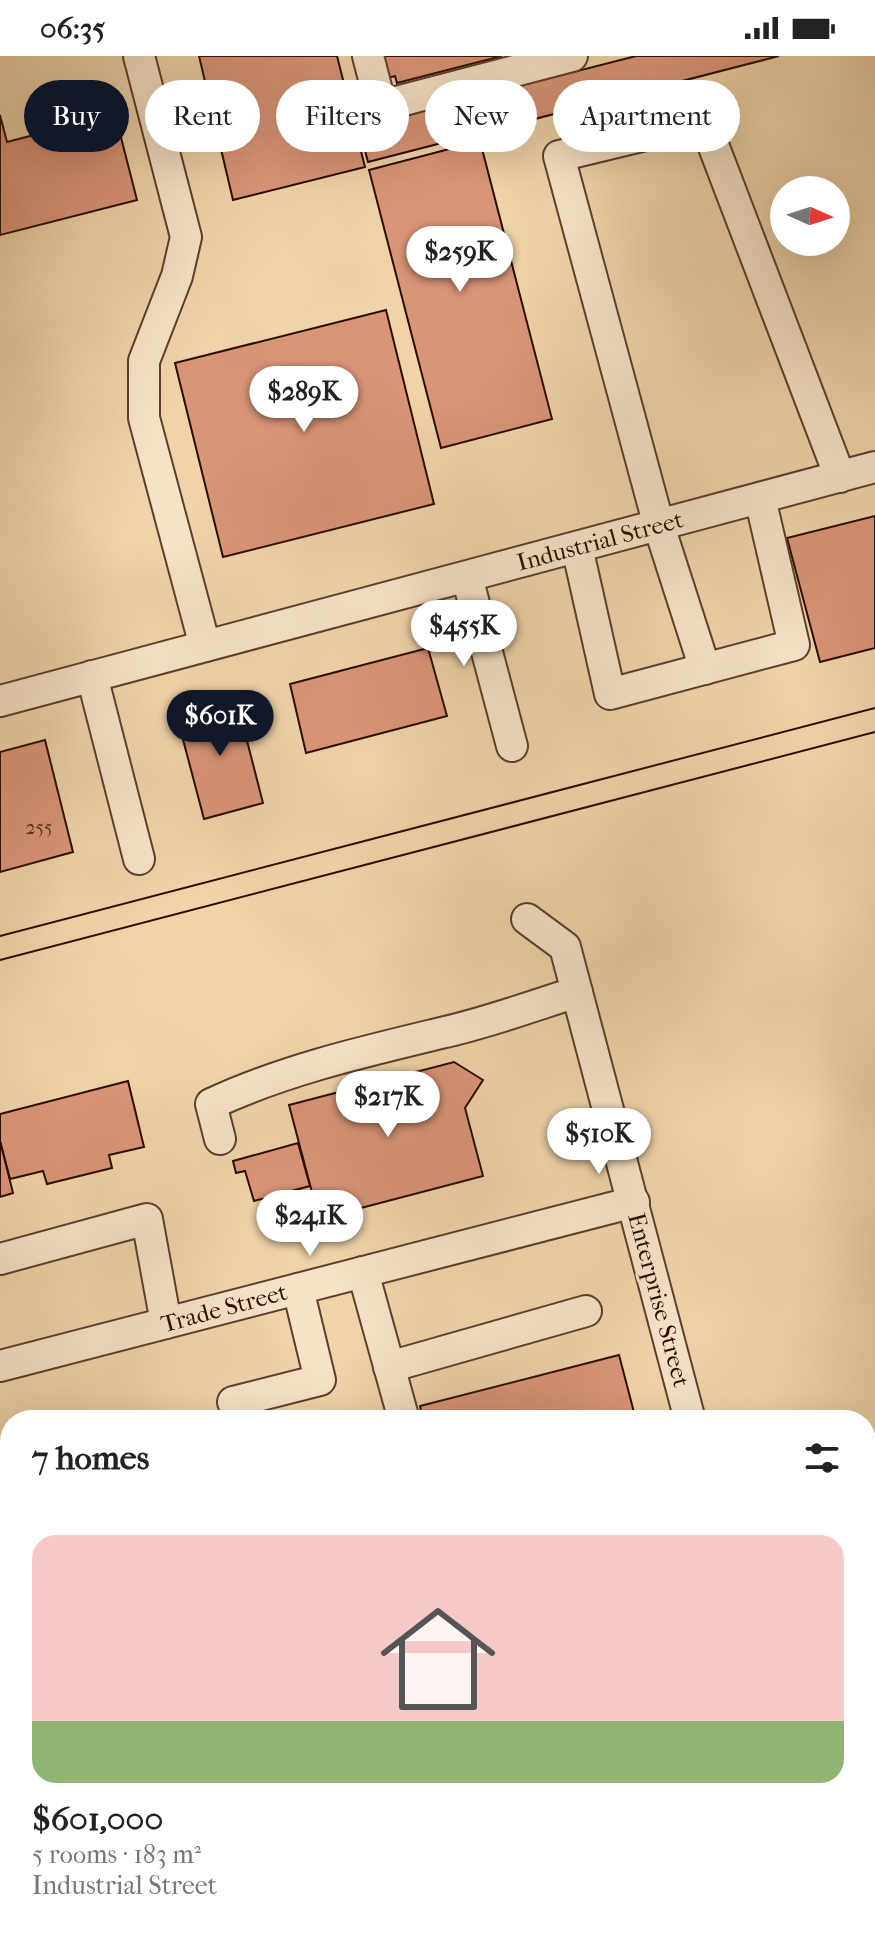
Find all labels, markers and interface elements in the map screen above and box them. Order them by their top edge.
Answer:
text: 06:35 [40,11,105,46]
chip: Buy [24,80,129,152]
chip: Rent [145,80,260,152]
chip: Filters [276,80,409,152]
chip: New [425,80,537,152]
chip: Apartment [553,80,740,152]
north arrow [770,176,850,256]
map controls [770,176,850,256]
pin: $259K [404,226,516,294]
text: $259K [424,236,496,267]
pin: $289K [248,366,360,434]
text: $289K [267,376,341,407]
street label: Industrial Street [514,505,686,577]
pin: $455K [408,600,520,668]
text: $455K [429,610,499,641]
pin: $601K [164,690,276,758]
text: $601K [185,700,255,731]
house number: 255 [25,816,53,839]
pin: $217K [332,1071,444,1139]
text: $217K [354,1081,422,1112]
pin: $510K [543,1108,655,1176]
text: $510K [565,1118,633,1149]
pin: $241K [254,1190,366,1258]
text: $241K [274,1200,346,1231]
street label: Enterprise Street [622,1210,696,1391]
street label: Trade Street [158,1278,290,1338]
icon: filters [800,1436,844,1480]
text: 7 homes [32,1438,149,1478]
icon: home [366,1587,510,1731]
text: $601,000 [32,1799,163,1839]
text: 5 rooms · 183 m² [32,1839,201,1870]
text: Industrial Street [32,1870,217,1901]

